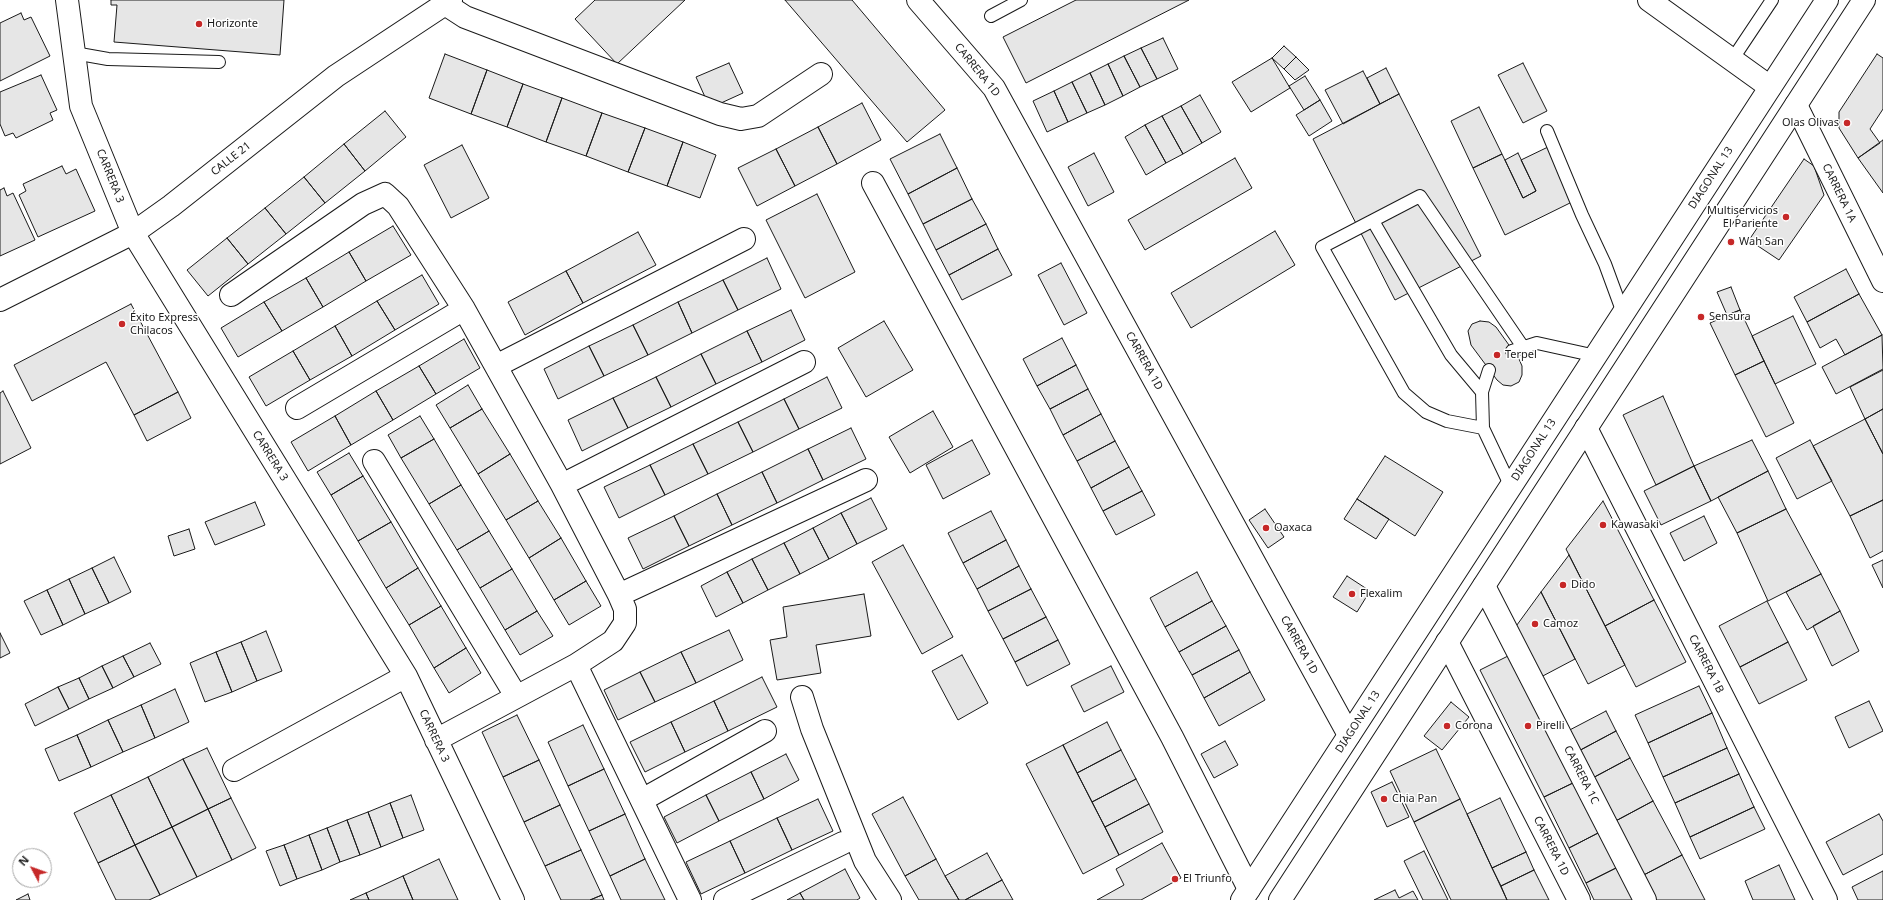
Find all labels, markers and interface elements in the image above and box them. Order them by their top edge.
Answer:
place label: Horizonte [207,17,258,31]
marker: Horizonte [194,19,204,29]
street label: CARRERA 1D [951,41,1003,99]
place label: Olas Olivas [1782,116,1839,130]
marker: Olas Olivas [1842,118,1852,128]
street label: CALLE 21 [208,139,254,179]
street label: DIAGONAL 13 [1686,144,1736,212]
street label: CARRERA 3 [93,147,127,205]
street label: CARRERA 1A [1819,161,1859,225]
place label: Multiservicios El Pariente [1707,204,1778,230]
marker: Multiservicios El Pariente [1781,212,1791,222]
place label: Wah San [1739,235,1784,249]
marker: Wah San [1726,237,1736,247]
place label: Sensura [1709,310,1751,324]
place label: Éxito Express Chilacos [130,311,198,337]
marker: Sensura [1696,312,1706,322]
marker: Éxito Express Chilacos [117,319,127,329]
street label: CARRERA 1D [1123,329,1165,393]
place label: Terpel [1505,348,1537,362]
marker: Terpel [1492,350,1502,360]
street label: DIAGONAL 13 [1509,416,1559,484]
street label: CARRERA 3 [249,428,291,484]
place label: Kawasaki [1611,518,1659,532]
marker: Kawasaki [1598,520,1608,530]
place label: Oaxaca [1274,521,1312,535]
marker: Oaxaca [1261,523,1271,533]
place label: Dido [1571,578,1595,592]
marker: Dido [1558,580,1568,590]
place label: Flexalim [1360,587,1402,601]
marker: Flexalim [1347,589,1357,599]
street label: CARRERA 1D [1278,613,1320,677]
place label: Camoz [1543,617,1578,631]
marker: Camoz [1530,619,1540,629]
street label: CARRERA 1B [1686,633,1726,695]
street label: DIAGONAL 13 [1333,688,1383,756]
street label: CARRERA 3 [416,707,452,765]
place label: Corona [1455,719,1493,733]
place label: Pirelli [1536,719,1565,733]
marker: Corona [1442,721,1452,731]
marker: Pirelli [1523,721,1533,731]
street label: CARRERA 1C [1561,744,1601,806]
place label: Chia Pan [1392,792,1437,806]
marker: Chia Pan [1379,794,1389,804]
street label: CARRERA 1D [1530,814,1572,878]
north arrow [12,848,52,888]
text: N [15,852,32,869]
place label: El Triunfo [1183,872,1232,886]
marker: El Triunfo [1170,874,1180,884]

